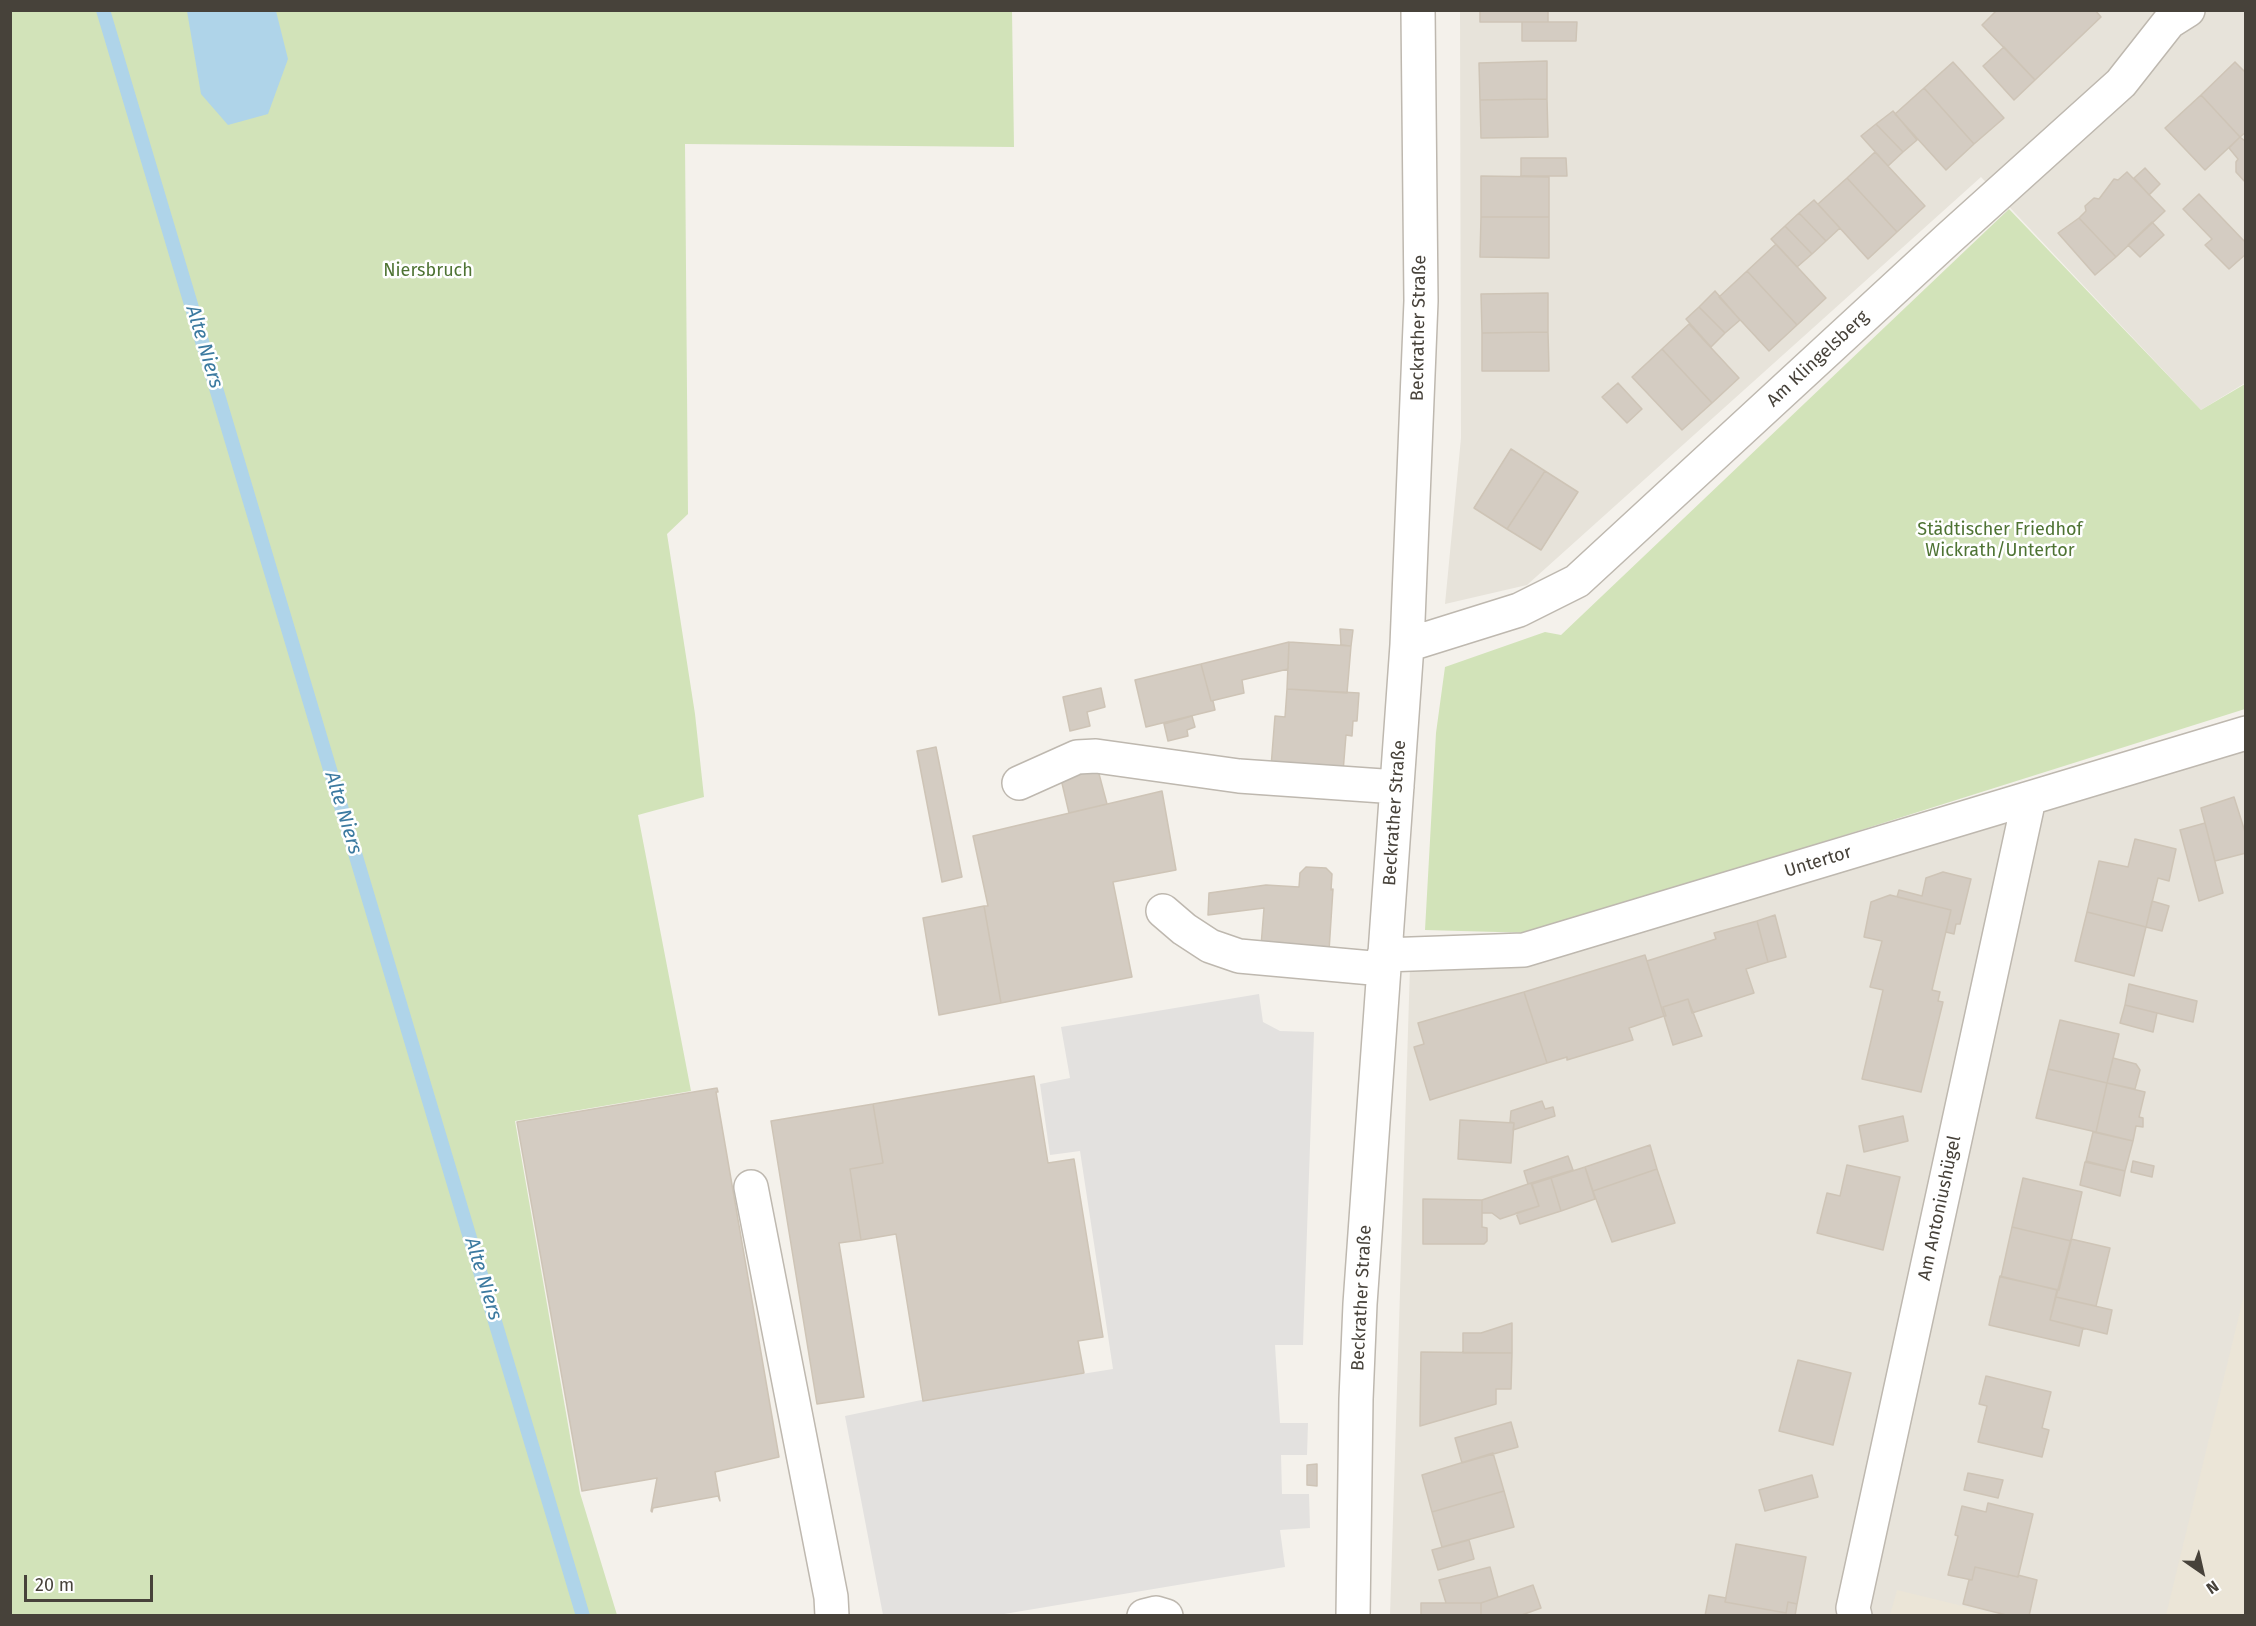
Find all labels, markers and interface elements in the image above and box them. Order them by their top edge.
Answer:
street label: Beckrather Straße [1407,255,1431,401]
park label: Niersbruch [383,260,473,282]
water label: Alte Niers [180,303,228,391]
street label: Am Klingelsberg [1763,306,1873,412]
park label: Städtischer Friedhof Wickrath/Untertor [1917,519,2083,562]
street label: Beckrather Straße [1379,739,1411,887]
water label: Alte Niers [319,769,367,857]
street label: Untertor [1782,842,1854,882]
street label: Am Antoniushügel [1914,1133,1966,1283]
street label: Beckrather Straße [1347,1224,1377,1372]
water label: Alte Niers [459,1235,507,1323]
north arrow [2172,1542,2232,1602]
scale bar [27,1563,156,1601]
text: 20 m [35,1574,74,1596]
text: N [2203,1576,2222,1598]

